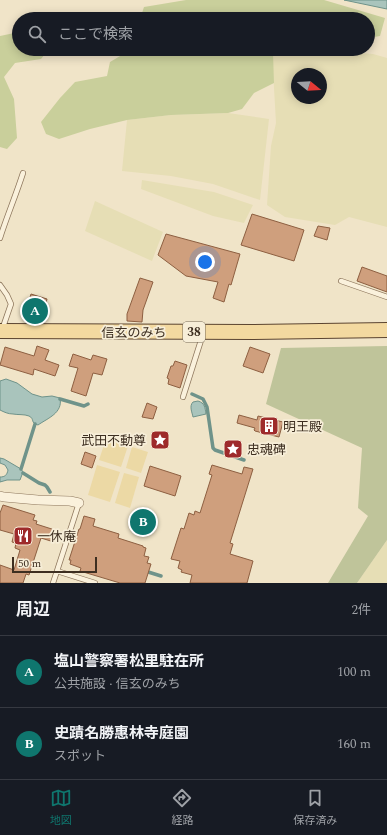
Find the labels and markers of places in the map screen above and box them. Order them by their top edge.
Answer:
pin: A [22,296,48,326]
building icon: 明王殿 [258,415,280,437]
place label: 明王殿 [283,417,322,437]
place icon: 武田不動尊 [149,429,171,451]
place label: 武田不動尊 [81,431,146,451]
place icon: 忠魂碑 [222,438,244,460]
place label: 忠魂碑 [247,440,286,460]
pin: B [130,507,156,537]
restaurant icon: 一休庵 [12,525,34,547]
place label: 一休庵 [37,527,76,547]

